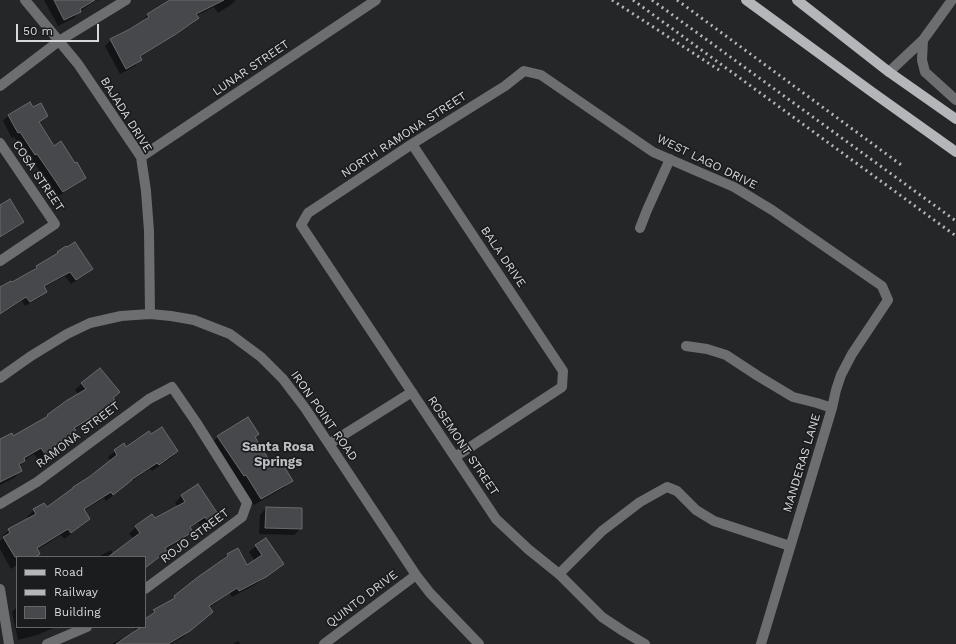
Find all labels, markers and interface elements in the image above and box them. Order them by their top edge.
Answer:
scale bar [18,16,101,42]
text: 50 m [23,24,53,38]
street label: LUNAR STREET [210,37,292,99]
street label: BAJADA DRIVE [97,75,155,155]
street label: NORTH RAMONA STREET [339,89,469,181]
street label: WEST LAGO DRIVE [654,131,760,193]
street label: COSA STREET [9,138,67,214]
street label: BALA DRIVE [477,224,529,290]
street label: IRON POINT ROAD [288,368,360,464]
street label: ROSEMONT STREET [424,394,502,498]
street label: RAMONA STREET [33,399,123,471]
street label: MANDERAS LANE [780,412,824,514]
district label: Santa Rosa Springs [242,439,314,470]
street label: ROJO STREET [158,506,232,566]
legend [16,556,146,628]
text: Road [54,565,83,579]
street label: QUINTO DRIVE [324,568,400,630]
text: Railway [54,585,98,599]
text: Building [54,605,101,619]

